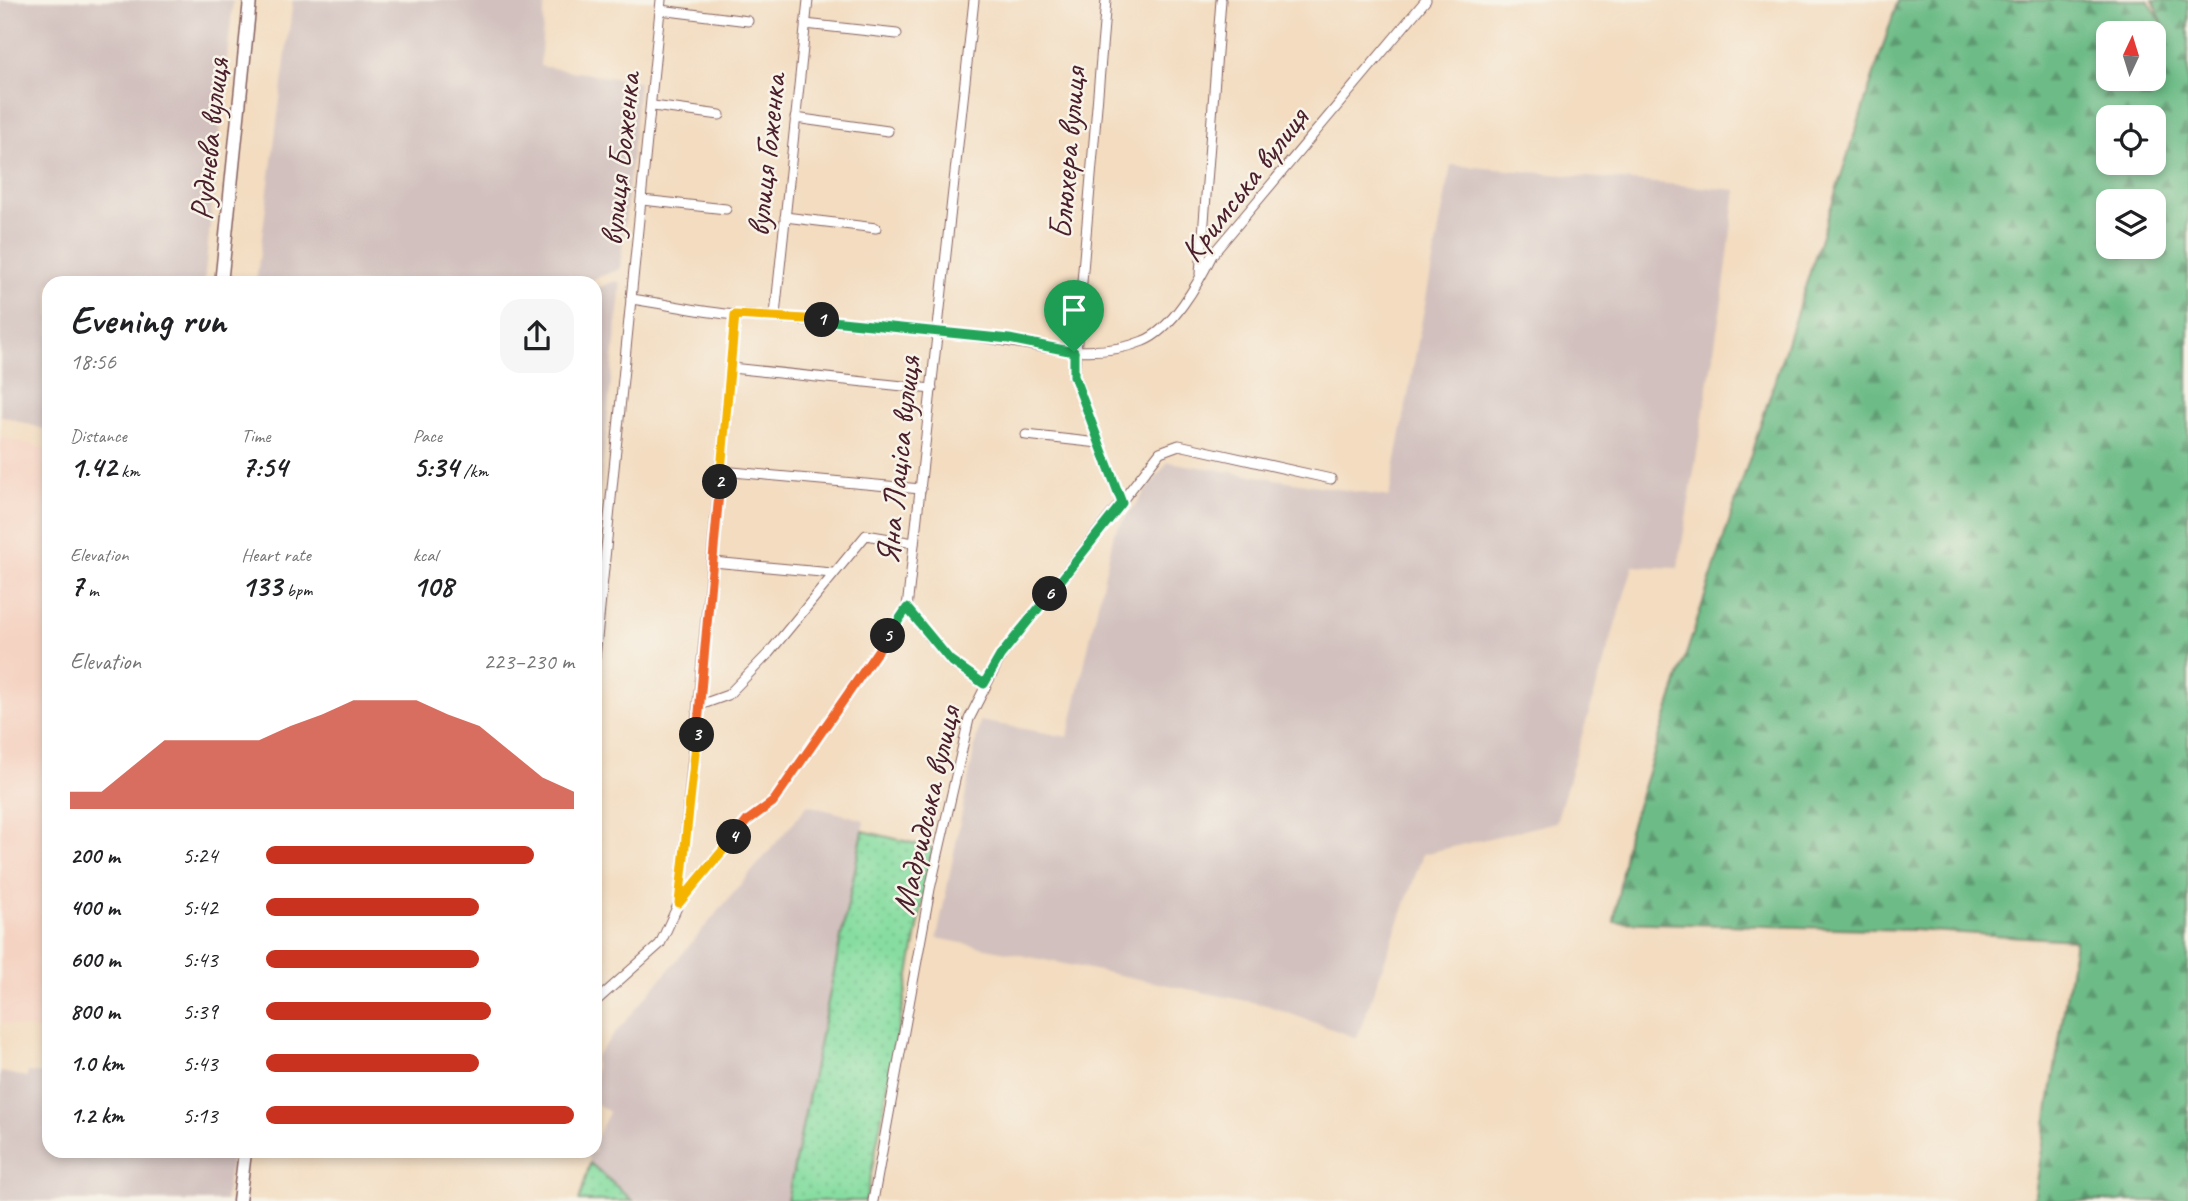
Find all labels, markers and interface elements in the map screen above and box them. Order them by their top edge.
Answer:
north arrow [2096,21,2166,91]
map controls [2096,21,2166,259]
street label: Руднєва вулиця [180,55,239,222]
street label: Блюхера вулиця [1039,63,1096,240]
street label: вулиця Боженка [590,68,650,248]
street label: вулиця Гоженка [737,69,796,238]
street label: Кримська вулиця [1170,97,1319,270]
button: locate [2096,105,2166,175]
button: layers [2096,189,2166,259]
pin [1044,280,1104,352]
icon: arrive [1055,291,1093,329]
text: Evening run [70,297,226,344]
button: share [500,299,574,373]
pin: 1 [804,302,840,338]
text: 1 [817,307,826,331]
text: 18:56 [70,347,116,376]
street label: Яна Лаціса вулиця [866,353,930,566]
text: Distance [70,424,127,448]
text: Time [241,424,270,448]
text: Pace [413,424,442,448]
text: 1.42 [70,448,116,486]
text: 7:54 [241,448,287,486]
text: 5:34 [413,448,459,486]
text: km [116,459,140,483]
text: /km [459,459,488,483]
pin: 2 [702,464,738,500]
text: 2 [715,469,724,493]
text: Elevation [70,543,128,567]
text: Heart rate [241,543,311,567]
text: kcal [413,543,438,567]
text: 7 [70,567,83,605]
text: 133 [241,567,282,605]
text: 108 [413,567,453,605]
pin: 6 [1032,576,1068,612]
text: m [83,578,99,602]
text: bpm [282,578,313,602]
text: 6 [1045,581,1054,605]
pin: 5 [870,618,906,654]
text: 5 [883,623,892,647]
text: Elevation [70,647,141,676]
text: 223–230 m [483,647,574,676]
street label: Мадридська вулиця [882,700,971,918]
pin: 3 [680,718,714,752]
text: 3 [692,722,701,746]
pin: 4 [716,820,752,854]
text: 4 [729,824,738,848]
text: 200 m [70,841,120,870]
text: 5:24 [182,841,218,870]
text: 400 m [70,893,120,922]
text: 5:42 [182,893,218,922]
text: 600 m [70,945,120,974]
text: 5:43 [182,945,218,974]
text: 800 m [70,997,120,1026]
text: 5:39 [182,997,218,1026]
text: 1.0 km [70,1049,124,1078]
text: 5:43 [182,1049,218,1078]
text: 1.2 km [70,1101,124,1130]
text: 5:13 [182,1101,218,1130]

